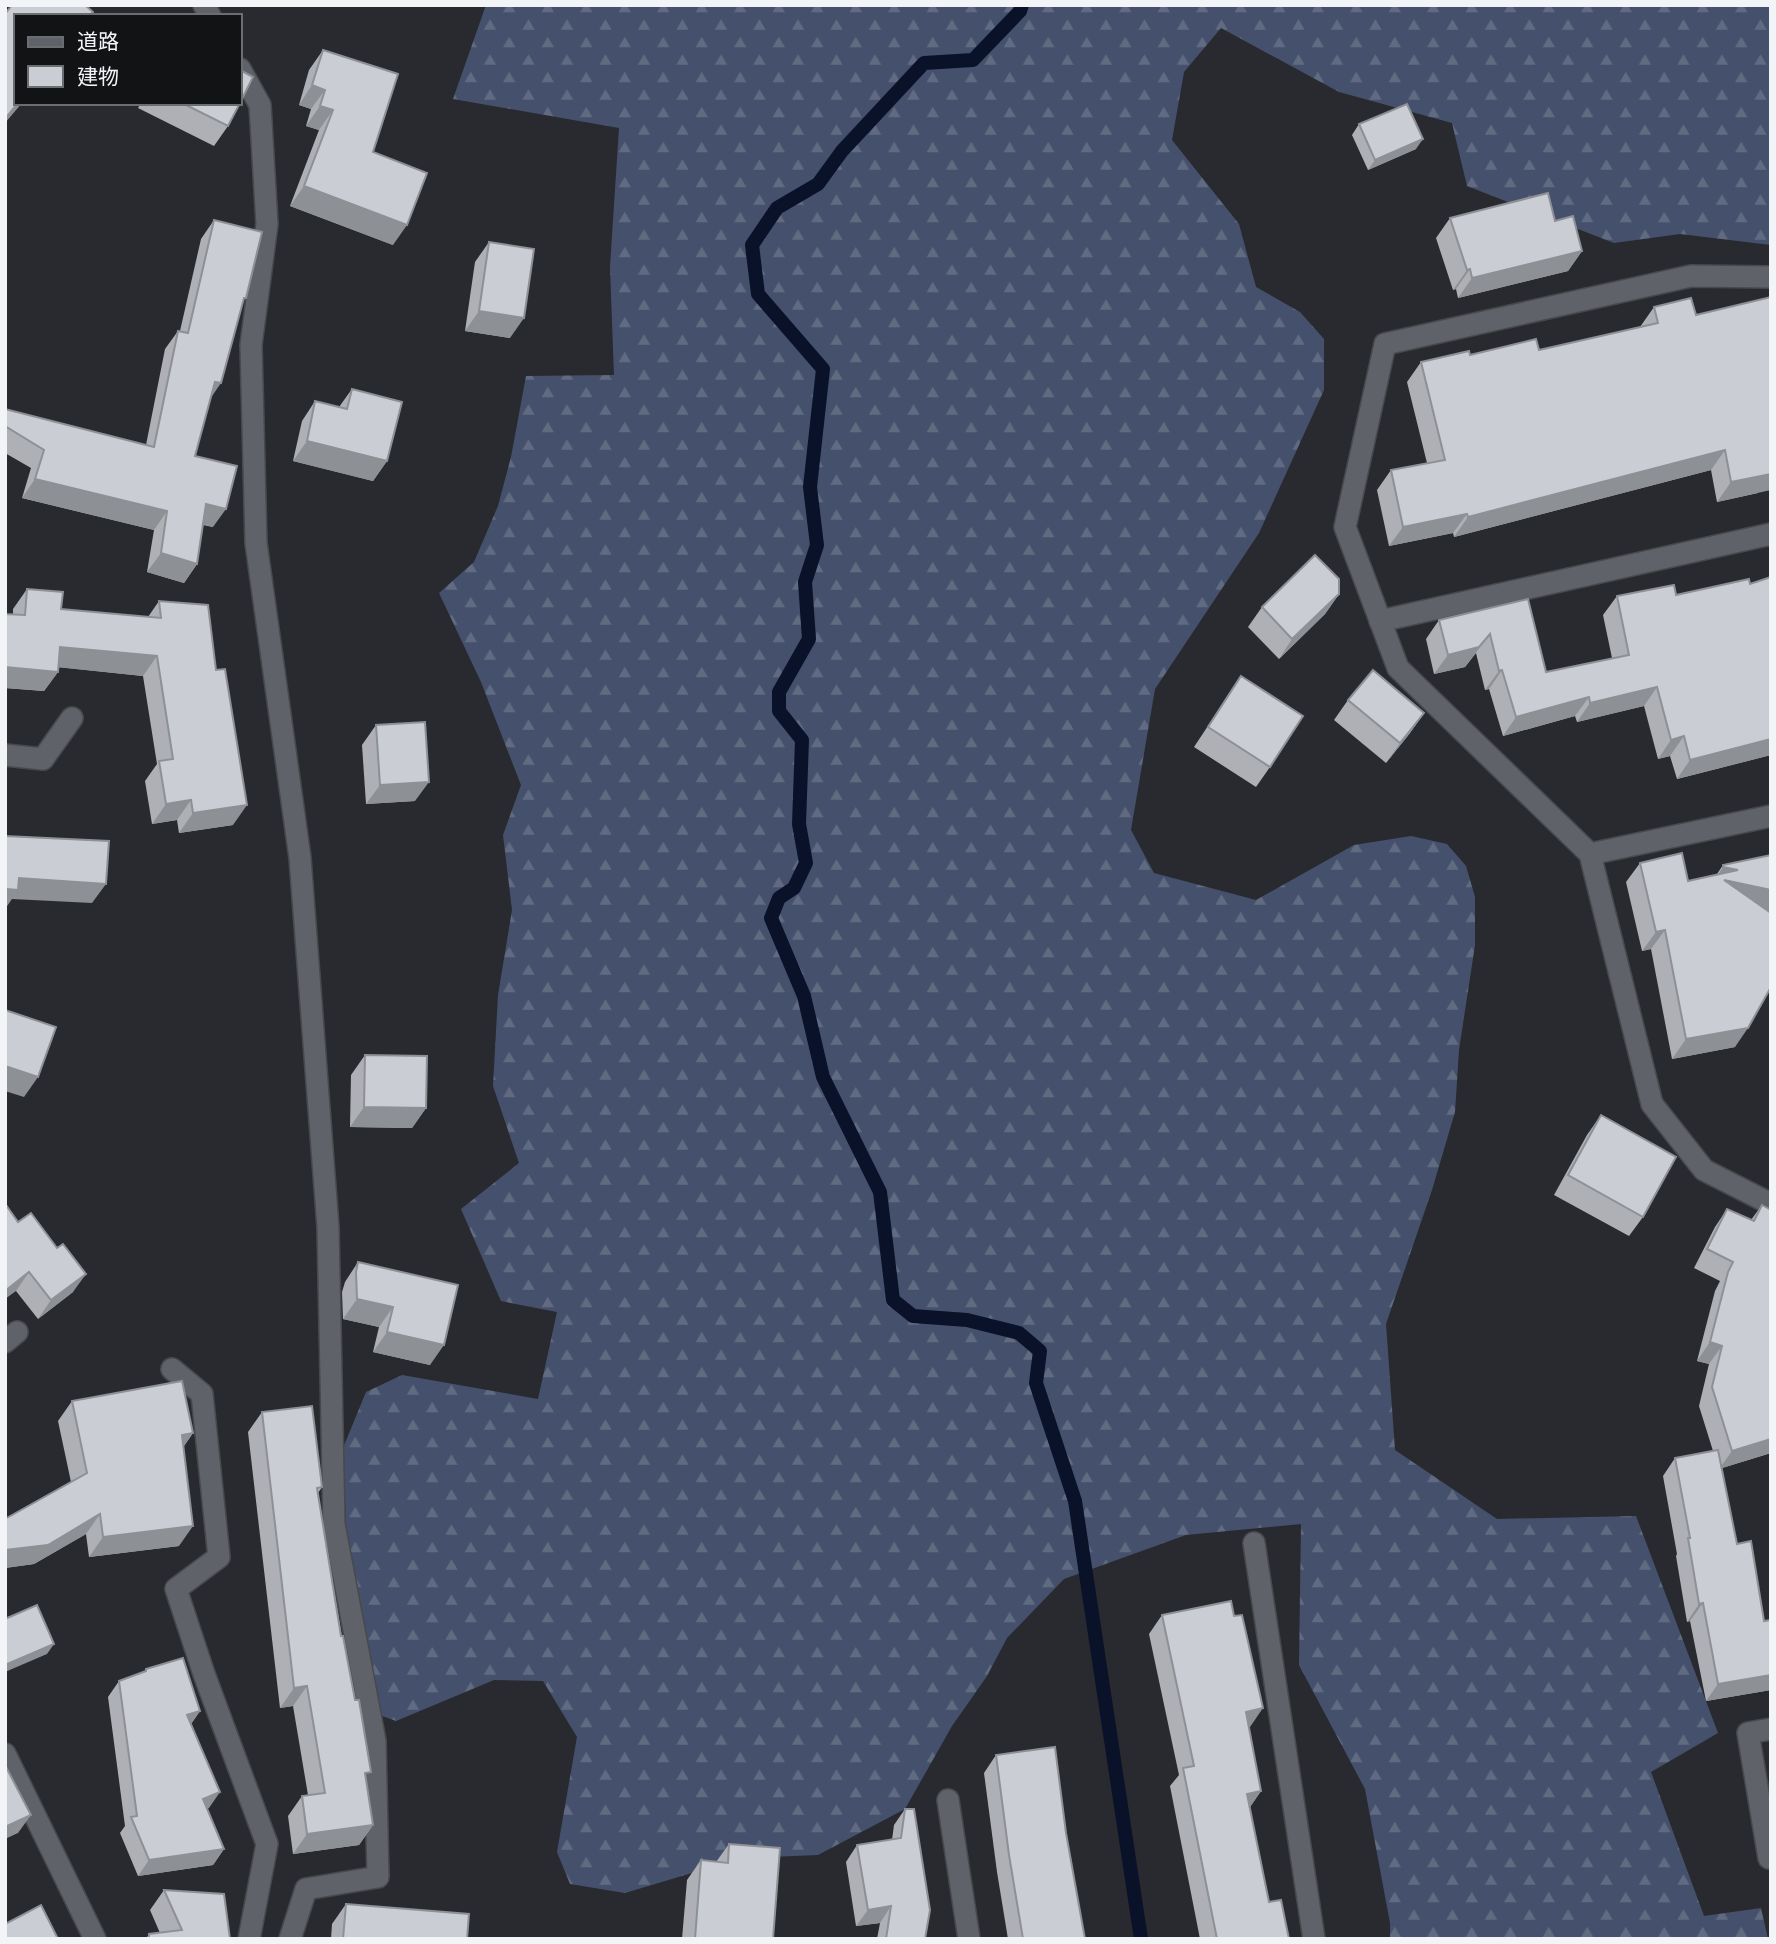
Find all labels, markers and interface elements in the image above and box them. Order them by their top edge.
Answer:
legend [14,14,242,105]
text: 道路 [77,27,119,55]
text: 建物 [77,62,119,90]

